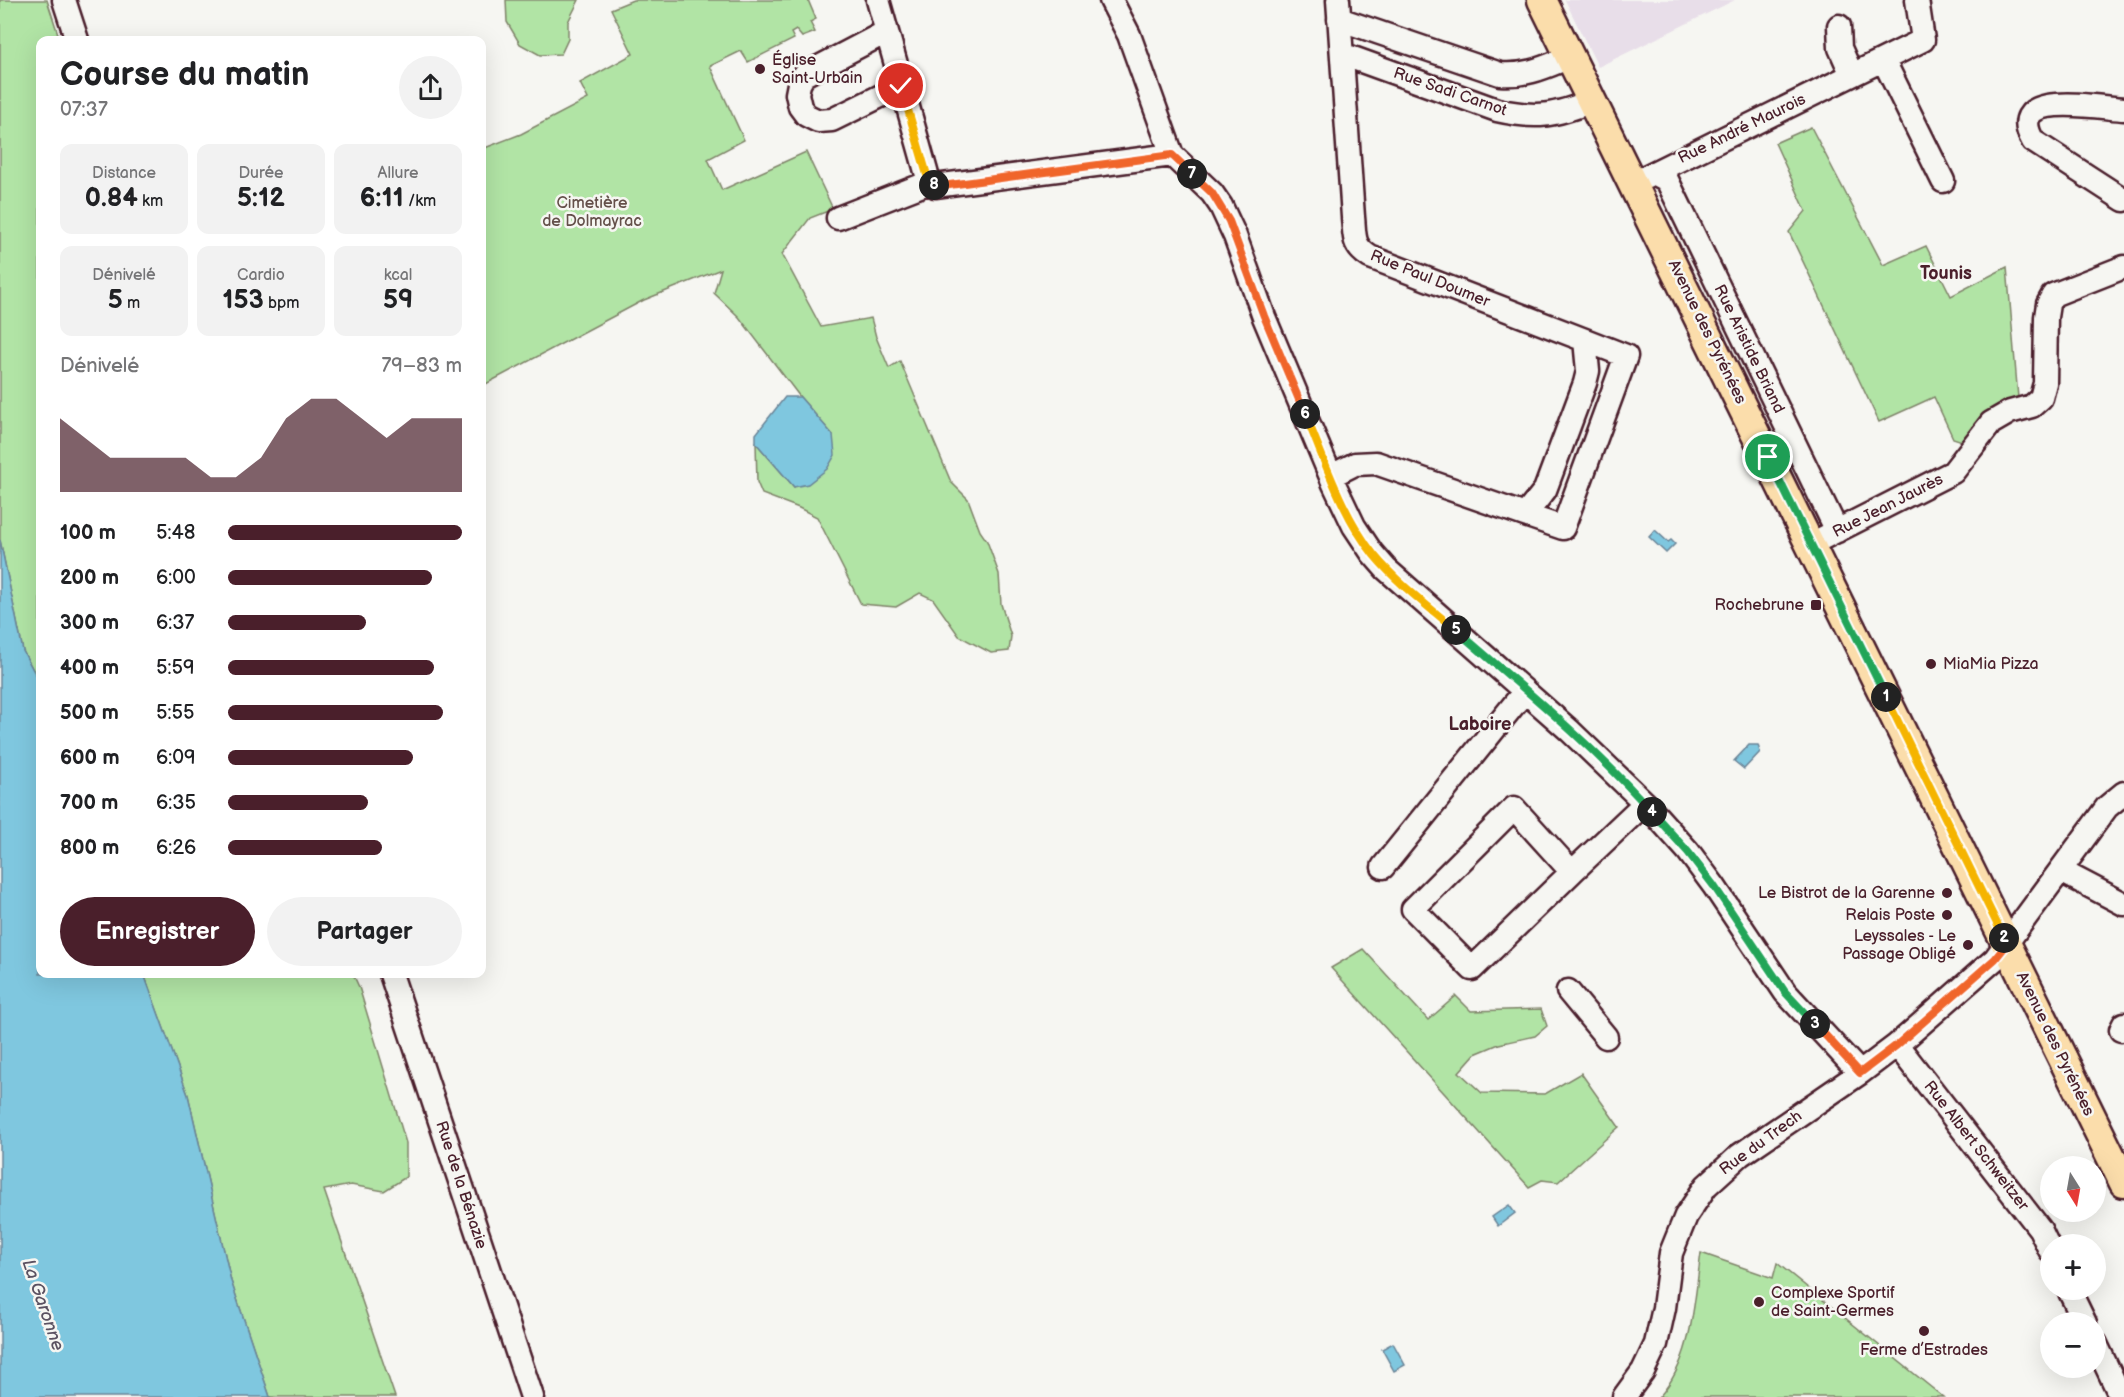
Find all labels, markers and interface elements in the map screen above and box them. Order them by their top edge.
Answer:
place label: Église Saint-Urbain [772,49,863,88]
text: Course du matin [60,55,309,95]
button: share [399,56,462,119]
pin [875,60,926,111]
marker: Église Saint-Urbain [753,62,767,76]
street label: Rue Sadi Carnot [1391,64,1509,120]
icon: check [884,69,917,102]
street label: Rue André Maurois [1675,90,1809,168]
text: 07:37 [60,98,108,122]
pin: 7 [1177,159,1207,189]
text: Distance [92,164,156,183]
text: Durée [238,164,284,183]
text: Allure [378,164,418,183]
text: 7 [1188,164,1196,183]
pin: 8 [919,170,949,200]
text: 8 [929,175,939,194]
text: 0.84 [85,183,138,214]
text: 5:12 [237,183,285,214]
text: 6:11 [360,183,404,214]
text: km [138,192,163,211]
text: /km [404,192,436,211]
park label: Cimetière de Dolmayrac [542,194,642,231]
street label: Rue Paul Doumer [1367,246,1493,312]
street label: Avenue des Pyrénées [1664,257,1750,407]
district label: Tounis [1920,263,1972,284]
text: Dénivelé [92,266,156,285]
text: Cardio [237,266,285,285]
text: kcal [384,266,412,285]
street label: Rue Aristide Briand [1710,282,1788,416]
text: 5 [108,285,123,316]
text: 153 [223,285,264,316]
text: 59 [383,285,413,316]
text: m [123,294,140,313]
text: bpm [264,294,299,313]
text: Dénivelé [60,354,139,378]
text: 79–83 m [382,354,462,378]
pin: 6 [1290,399,1320,429]
text: 6 [1300,404,1310,423]
pin [1742,431,1793,482]
icon: arrive [1751,440,1784,473]
street label: Rue Jean Jaurès [1830,470,1946,542]
text: 100 m [60,521,116,545]
text: 5:48 [156,521,195,545]
text: 200 m [60,566,119,590]
text: 6:00 [156,566,196,590]
place label: Rochebrune [1714,596,1805,615]
marker: Rochebrune [1809,598,1823,612]
text: 300 m [60,611,119,635]
text: 6:37 [156,611,194,635]
pin: 5 [1441,615,1471,645]
text: 5 [1451,620,1461,639]
place label: MiaMia Pizza [1943,655,2039,674]
text: 400 m [60,656,119,680]
text: 5:59 [156,656,195,680]
marker: MiaMia Pizza [1924,657,1938,671]
pin: 1 [1871,682,1901,712]
text: 1 [1883,687,1889,706]
text: 500 m [60,701,119,725]
text: 5:55 [156,701,194,725]
district label: Laboire [1449,714,1511,735]
text: 600 m [60,746,120,770]
text: 6:09 [156,746,196,770]
text: 700 m [60,791,118,815]
text: 6:35 [156,791,196,815]
pin: 4 [1637,797,1667,827]
text: 4 [1647,802,1657,821]
text: 800 m [60,836,119,860]
text: 6:26 [156,836,196,860]
place label: Le Bistrot de la Garenne [1758,884,1936,903]
marker: Le Bistrot de la Garenne [1940,886,1954,900]
button: Enregistrer [60,897,255,966]
button: Partager [267,897,462,966]
place label: Relais Poste [1845,906,1936,925]
marker: Relais Poste [1940,908,1954,922]
pin: 2 [1989,923,2019,953]
place label: Leyssales - Le Passage Obligé [1842,927,1957,964]
text: 2 [1999,928,2009,947]
marker: Leyssales - Le Passage Obligé [1961,938,1975,952]
street label: Avenue des Pyrénées [2012,969,2098,1119]
pin: 3 [1800,1009,1830,1039]
text: 3 [1810,1014,1820,1033]
street label: Rue Albert Schweitzer [1920,1077,2033,1215]
street label: Rue du Trech [1716,1107,1806,1179]
street label: Rue de la Bénazie [431,1119,491,1252]
north arrow [2040,1156,2106,1222]
map controls [2040,1156,2106,1378]
button: + [2040,1234,2106,1300]
water label: La Garonne [18,1256,68,1354]
place label: Complexe Sportif de Saint-Germes [1771,1284,1895,1321]
marker: Complexe Sportif de Saint-Germes [1752,1295,1766,1309]
button: − [2040,1312,2106,1378]
marker: Ferme d’Estrades [1917,1324,1931,1338]
place label: Ferme d’Estrades [1860,1341,1988,1360]

